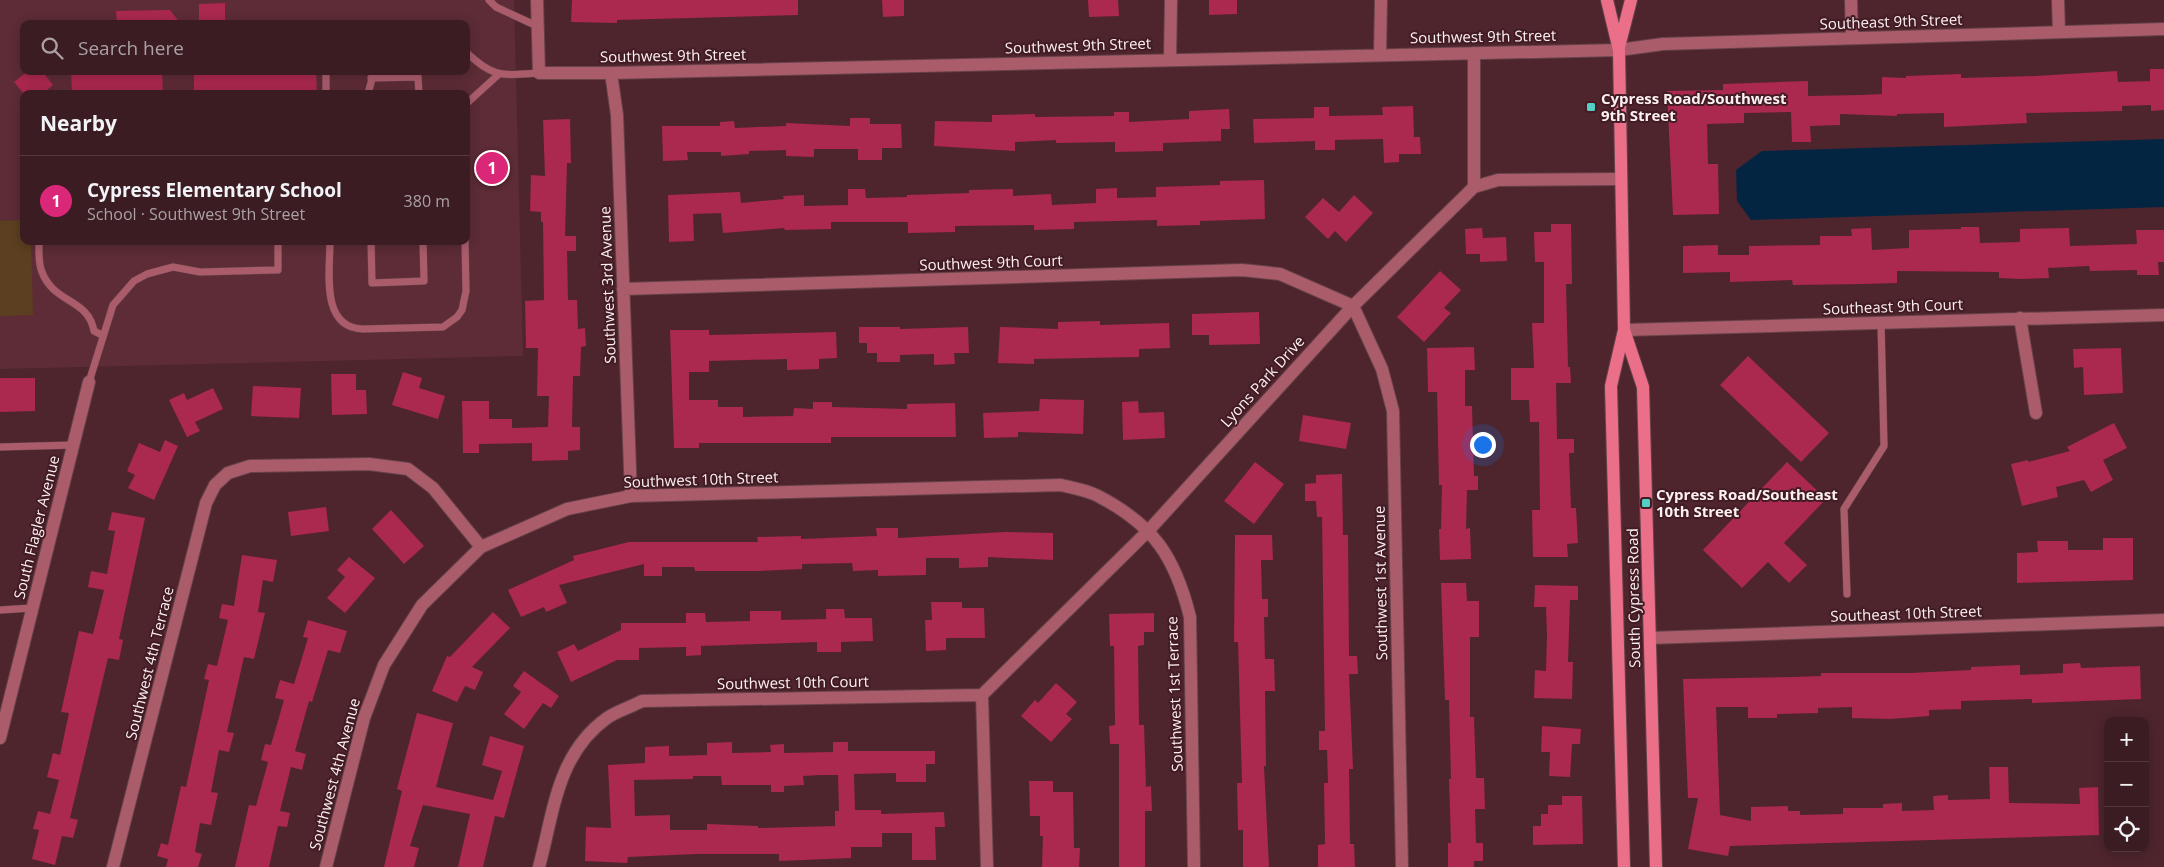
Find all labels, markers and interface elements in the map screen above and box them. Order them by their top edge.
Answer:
street label: Southeast 9th Street [1819,9,1963,33]
search box [20,20,470,75]
street label: Southwest 9th Street [1410,25,1556,47]
street label: Southwest 9th Street [1005,32,1151,58]
icon: search [38,34,66,62]
text: Search here [78,35,184,61]
street label: Southwest 9th Street [600,44,746,66]
place label: Cypress Road/Southwest 9th Street [1601,88,1787,125]
marker: Cypress Road/Southwest 9th Street [1585,101,1597,113]
text: Nearby [40,109,117,137]
pin: 1 [476,149,508,187]
text: Cypress Elementary School [87,177,342,203]
text: 1 [51,190,61,212]
text: 380 m [404,190,450,212]
text: School · Southwest 9th Street [87,203,305,225]
street label: Southwest 3rd Avenue [594,206,620,364]
street label: Southwest 9th Court [919,250,1063,274]
street label: Southeast 9th Court [1823,294,1963,318]
street label: Lyons Park Drive [1216,331,1308,431]
your location [1470,432,1496,458]
street label: South Flagler Avenue [8,453,64,601]
street label: Southwest 10th Street [623,466,779,492]
place label: Cypress Road/Southeast 10th Street [1656,484,1838,521]
marker: Cypress Road/Southeast 10th Street [1640,497,1652,509]
street label: Southwest 1st Avenue [1369,506,1391,660]
street label: South Cypress Road [1622,528,1644,668]
street label: Southwest 4th Terrace [120,584,178,742]
street label: Southeast 10th Street [1830,600,1982,626]
street label: Southwest 1st Terrace [1161,616,1187,772]
street label: Southwest 10th Court [717,671,869,693]
street label: Southwest 4th Avenue [304,696,364,852]
map controls [2104,717,2149,852]
button: + [2104,717,2149,762]
button: − [2104,762,2149,807]
button: locate [2104,807,2149,852]

